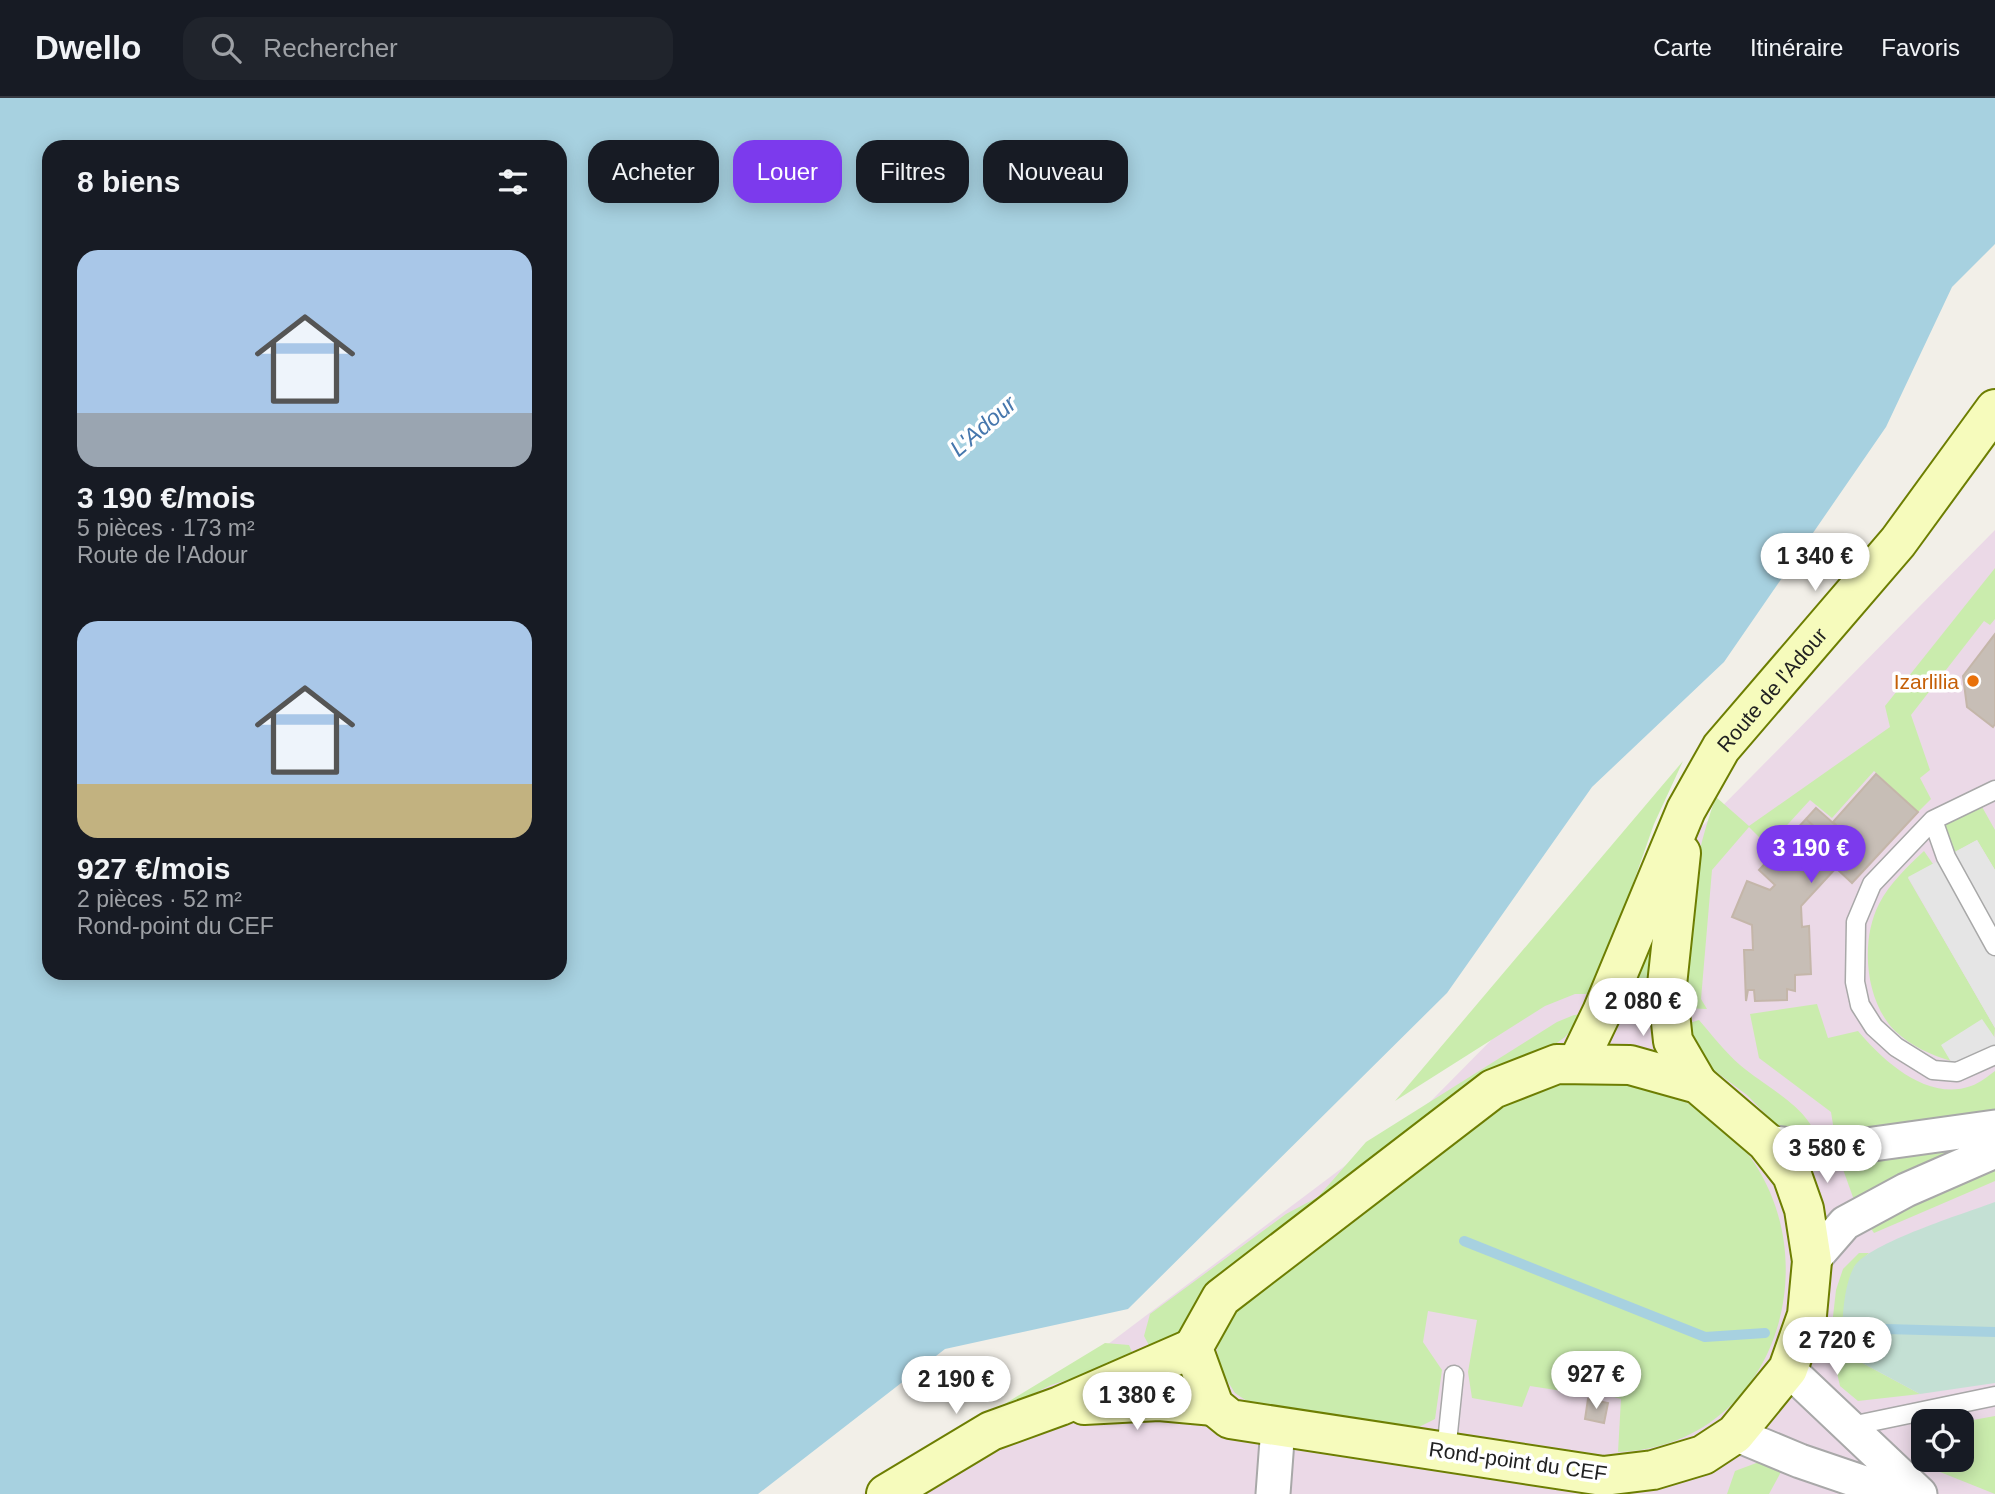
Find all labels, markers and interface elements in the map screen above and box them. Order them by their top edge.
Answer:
search box [183,17,673,80]
text: Dwello [35,29,141,66]
icon: search [207,29,245,67]
text: Rechercher [263,33,398,63]
text: Carte [1653,34,1712,61]
text: Itinéraire [1750,34,1843,61]
text: Favoris [1881,34,1960,61]
chip: Acheter [588,140,719,203]
chip: Louer [733,140,842,203]
chip: Filtres [856,140,969,203]
chip: Nouveau [983,140,1128,203]
icon: filters [494,163,532,201]
text: 8 biens [77,165,180,198]
icon: home [242,296,368,422]
water label: L'Adour [945,390,1022,462]
text: 3 190 €/mois [77,481,255,514]
text: 5 pièces · 173 m² [77,515,255,541]
pin: 1 340 € [1750,533,1880,593]
text: Route de l'Adour [77,542,248,568]
text: 1 340 € [1777,543,1853,569]
street label: Route de l'Adour [1712,623,1831,756]
icon: home [242,667,368,793]
place label: Izarlilia [1894,670,1959,693]
marker: Izarlilia [1965,673,1981,689]
pin: 3 190 € [1746,826,1876,885]
text: 3 190 € [1773,835,1849,861]
text: 927 €/mois [77,852,230,885]
text: 2 pièces · 52 m² [77,886,242,912]
text: Rond-point du CEF [77,913,274,939]
pin: 2 080 € [1578,978,1708,1038]
text: 2 080 € [1605,988,1681,1014]
pin: 3 580 € [1762,1126,1892,1185]
text: 3 580 € [1789,1135,1865,1161]
pin: 2 720 € [1772,1318,1902,1377]
text: 2 720 € [1799,1327,1875,1353]
pin: 927 € [1547,1352,1645,1411]
pin: 2 190 € [891,1356,1021,1416]
text: 927 € [1567,1361,1625,1387]
text: 2 190 € [918,1366,994,1392]
pin: 1 380 € [1072,1372,1202,1432]
text: 1 380 € [1099,1382,1175,1408]
map controls [1911,1409,1974,1472]
button: locate [1911,1409,1974,1472]
street label: Rond-point du CEF [1427,1437,1609,1485]

